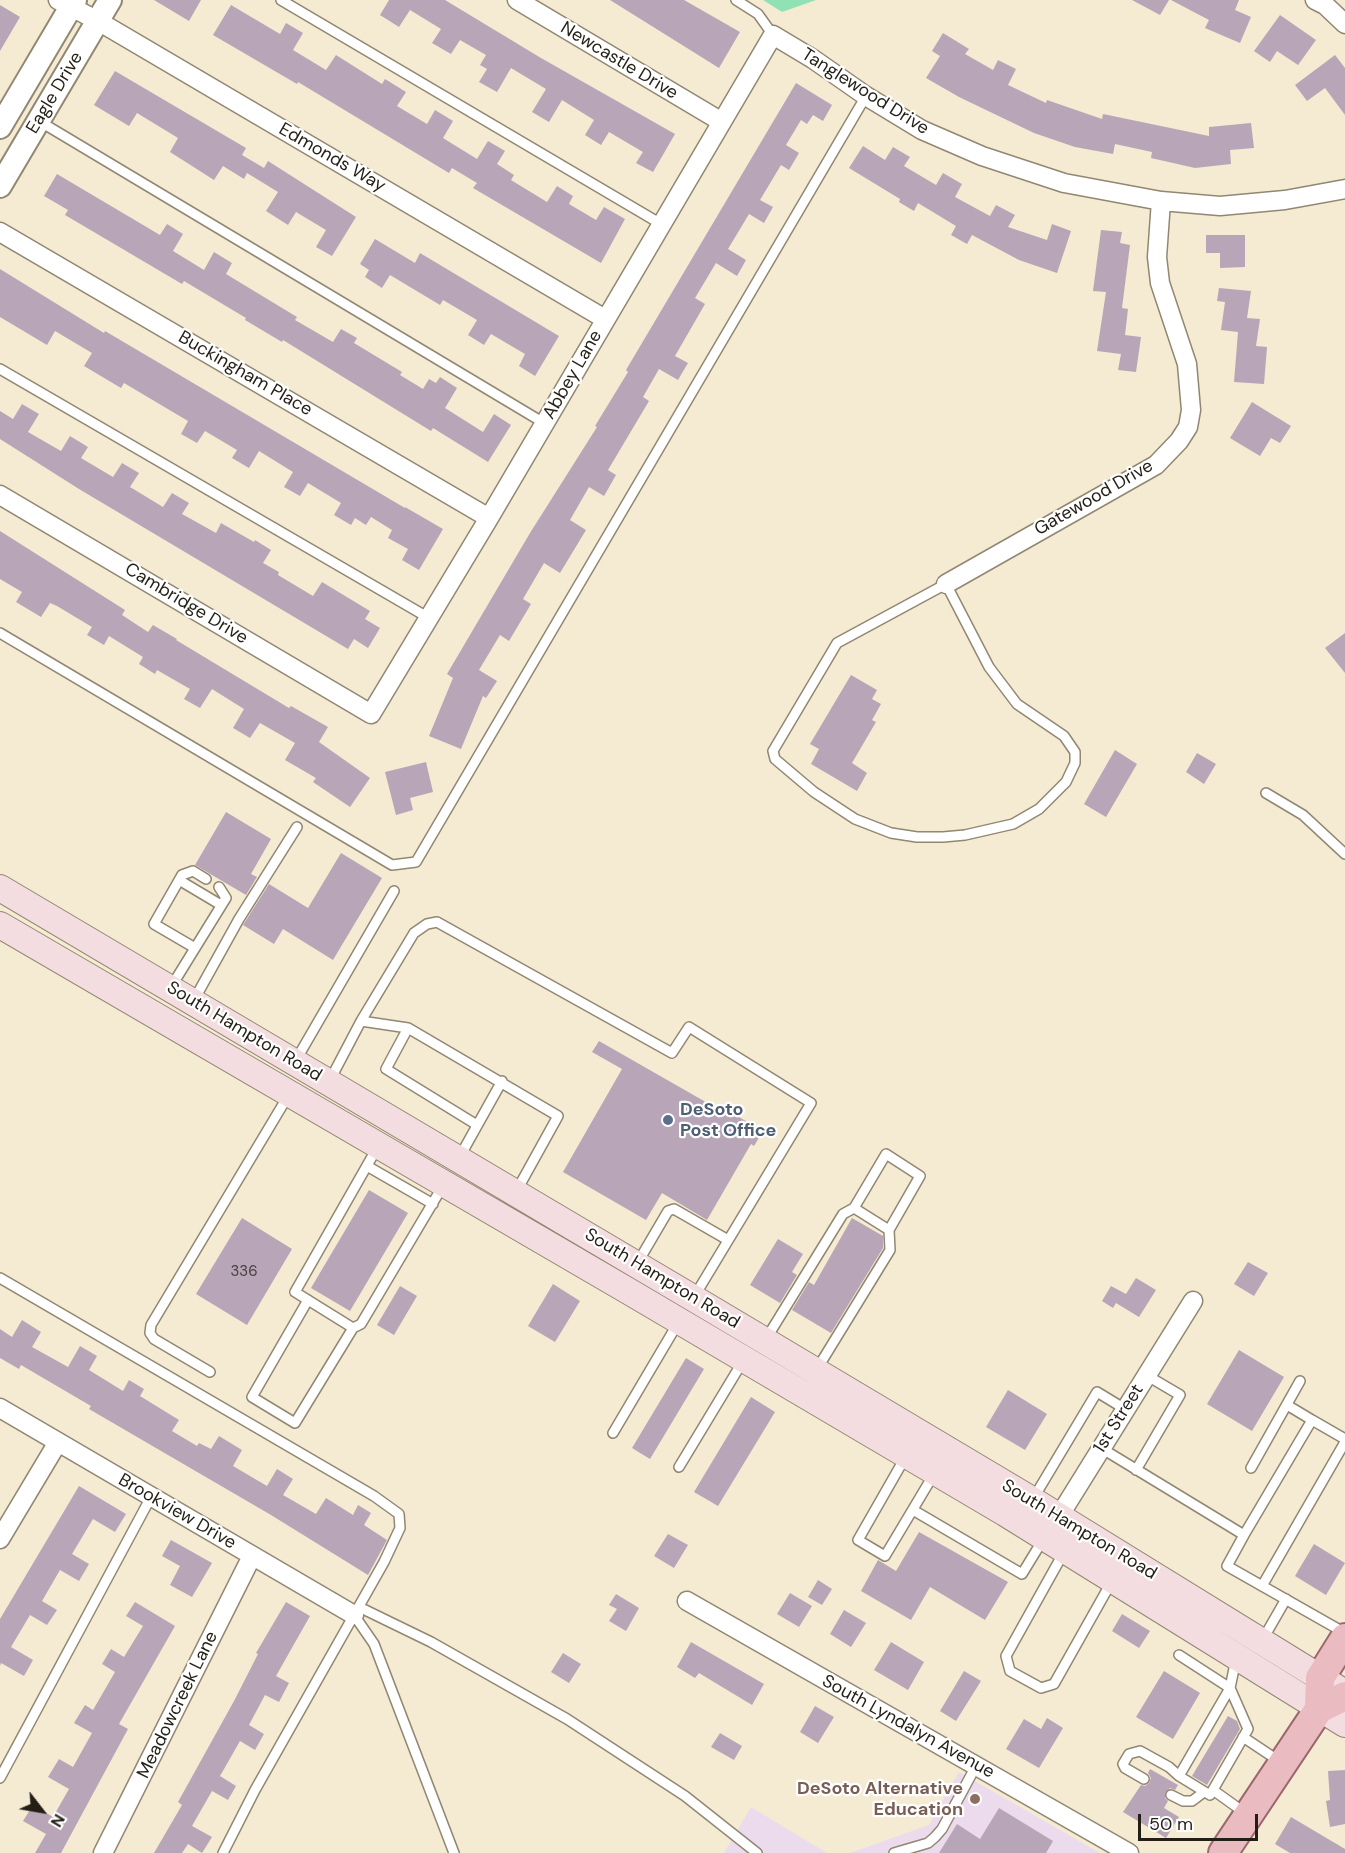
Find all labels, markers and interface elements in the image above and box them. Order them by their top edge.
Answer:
street label: Newcastle Drive [556,17,682,105]
street label: Tanglewood Drive [797,44,933,140]
street label: Eagle Drive [22,48,88,138]
street label: Edmonds Way [275,119,389,197]
street label: Buckingham Place [174,327,316,421]
street label: Abbey Lane [539,327,607,423]
street label: Gatewood Drive [1031,455,1157,541]
street label: Cambridge Drive [121,559,251,649]
street label: South Hampton Road [163,977,325,1087]
place label: DeSoto Post Office [680,1099,776,1142]
marker: DeSoto Post Office [661,1113,675,1127]
street label: South Hampton Road [581,1224,743,1334]
house number: 336 [230,1263,258,1281]
street label: 1st Street [1089,1381,1149,1457]
street label: Brookview Drive [114,1470,240,1554]
street label: South Hampton Road [998,1475,1160,1585]
street label: Meadowcreek Lane [133,1628,223,1782]
street label: South Lyndalyn Avenue [818,1671,998,1783]
place label: DeSoto Alternative Education [797,1778,963,1820]
north arrow [12,1781,72,1841]
marker: DeSoto Alternative Education [968,1792,982,1806]
scale bar [1141,1802,1261,1840]
text: N [46,1810,70,1831]
text: 50 m [1149,1812,1193,1836]

